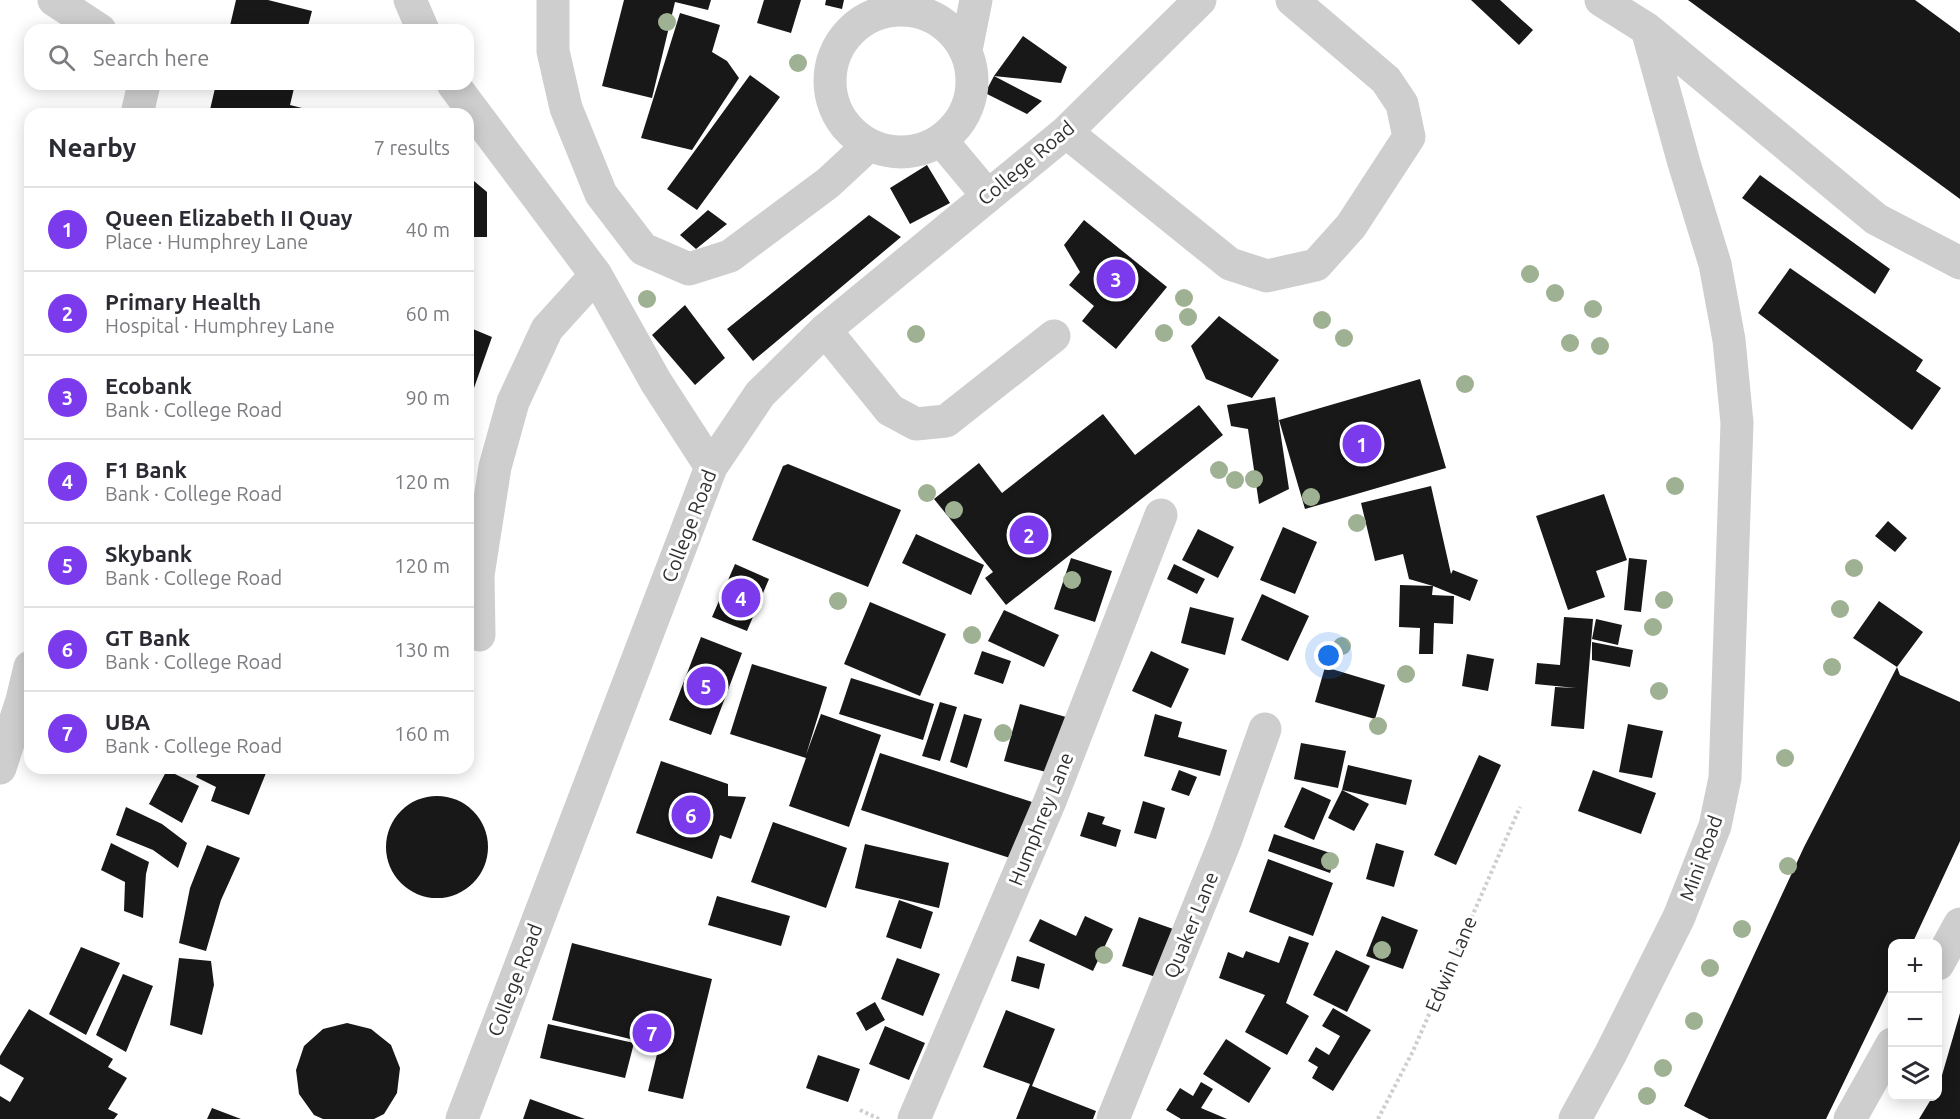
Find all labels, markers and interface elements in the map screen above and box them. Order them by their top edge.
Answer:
search box [24,24,474,90]
icon: search [45,41,78,74]
text: Search here [93,45,209,70]
street label: College Road [973,116,1079,210]
text: Nearby [48,133,136,162]
text: 7 results [374,136,450,159]
text: Queen Elizabeth II Quay [105,205,352,230]
text: 1 [62,218,73,241]
text: 40 m [406,218,450,241]
text: Place · Humphrey Lane [105,230,308,253]
pin: 3 [1096,256,1136,302]
text: Primary Health [105,289,261,314]
text: 2 [62,302,73,325]
text: 60 m [406,302,450,325]
text: Hospital · Humphrey Lane [105,314,335,337]
text: Ecobank [105,373,192,398]
text: 3 [62,386,73,409]
text: 90 m [406,386,450,409]
text: Bank · College Road [105,398,282,421]
pin: 1 [1342,422,1382,466]
text: F1 Bank [105,457,187,482]
street label: College Road [657,466,721,585]
text: 4 [62,470,73,493]
text: 120 m [394,470,450,493]
text: Bank · College Road [105,482,282,505]
pin: 2 [1010,512,1048,558]
text: Skybank [105,541,192,566]
text: 5 [62,554,73,577]
text: 120 m [394,554,450,577]
text: Bank · College Road [105,566,282,589]
pin: 4 [722,576,760,620]
text: GT Bank [105,625,190,650]
text: 6 [62,638,73,661]
text: 130 m [394,638,450,661]
your location [1314,641,1343,670]
text: Bank · College Road [105,650,282,673]
pin: 5 [686,664,726,708]
text: UBA [105,709,150,734]
text: 7 [62,722,73,745]
text: 160 m [394,722,450,745]
text: Bank · College Road [105,734,282,757]
street label: Humphrey Lane [1003,749,1078,889]
pin: 6 [672,792,710,838]
street label: Mini Road [1674,812,1727,904]
street label: Quaker Lane [1159,868,1222,982]
street label: Edwin Lane [1420,912,1481,1015]
street label: College Road [483,920,547,1039]
map controls [1888,939,1942,1101]
button: + [1888,939,1942,993]
button: − [1888,993,1942,1047]
pin: 7 [632,1010,672,1056]
button: layers [1888,1047,1942,1101]

